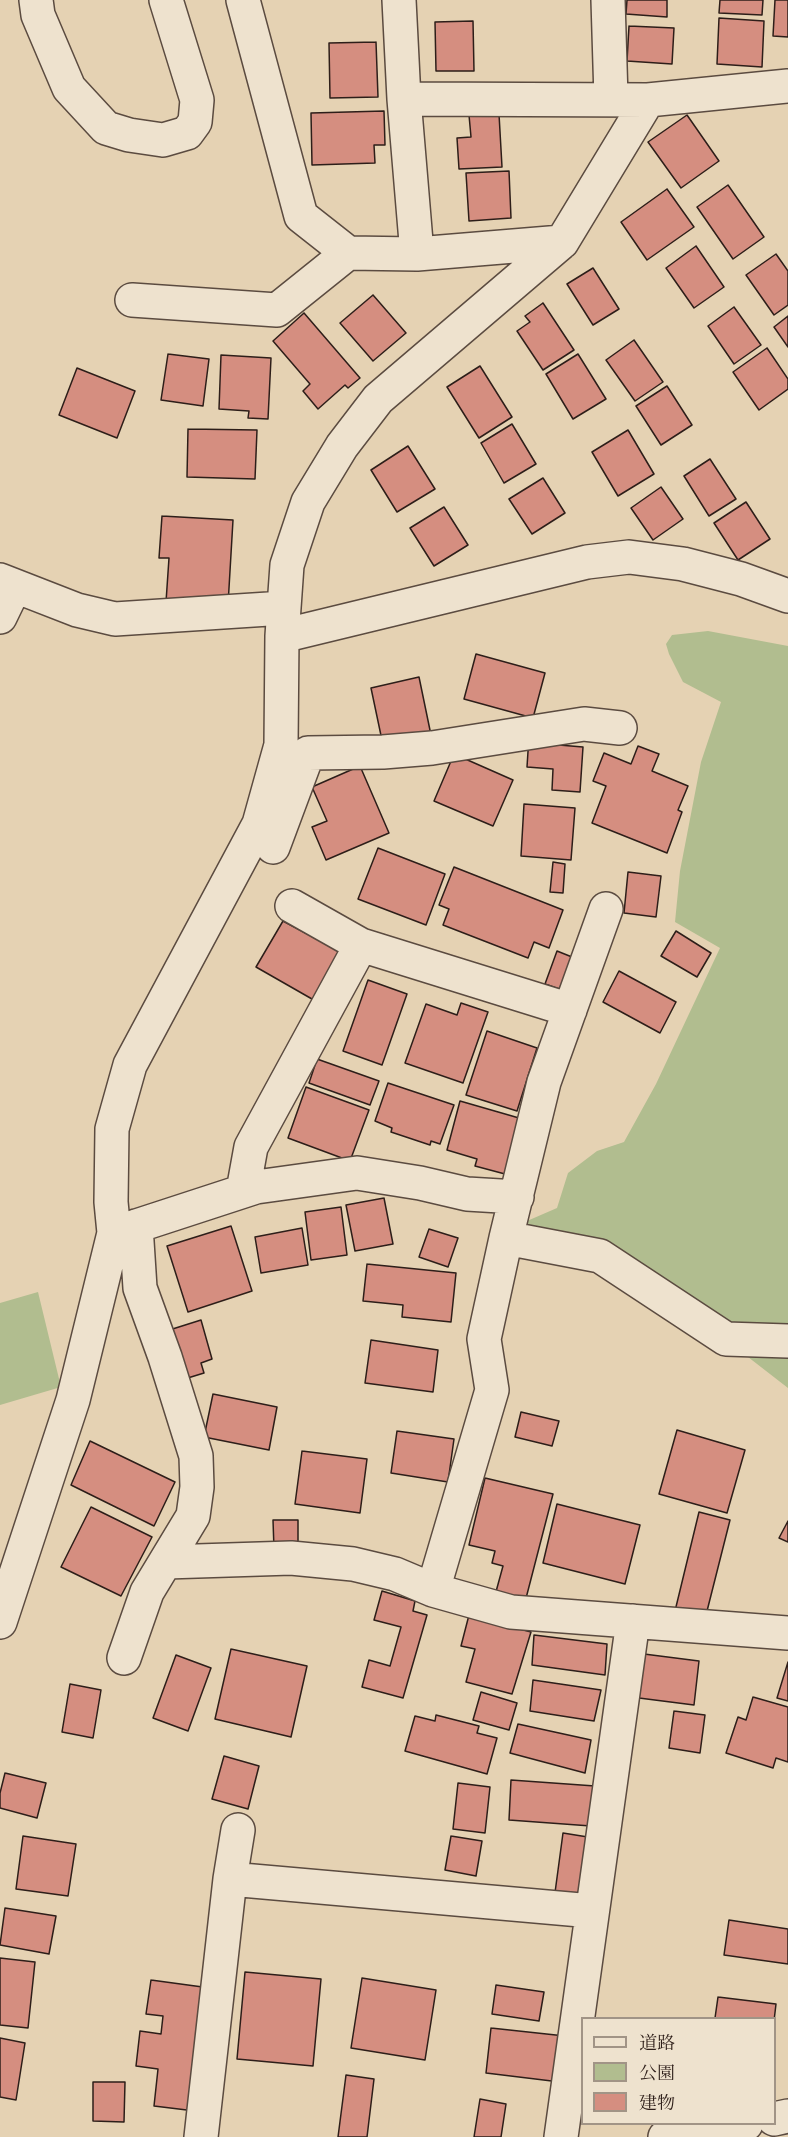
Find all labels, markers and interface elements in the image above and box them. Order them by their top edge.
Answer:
legend [581,2017,776,2125]
text: 道路 [639,2033,675,2056]
text: 公園 [639,2063,675,2086]
text: 建物 [639,2093,675,2116]

